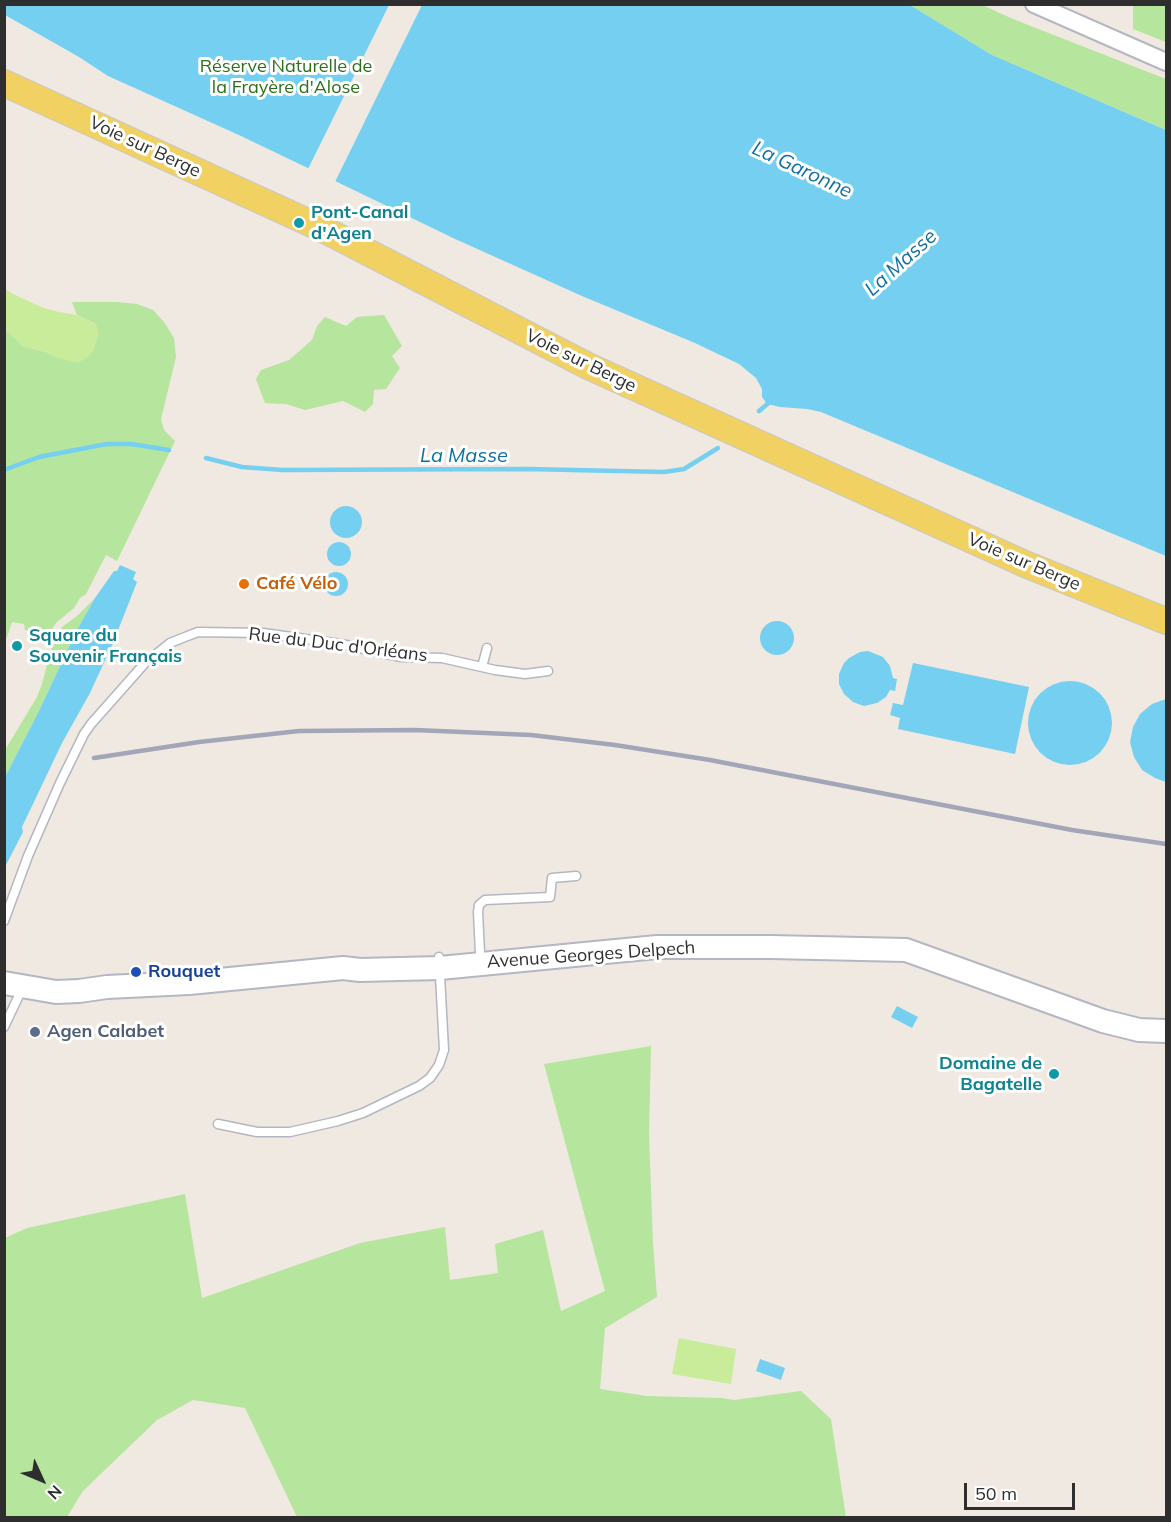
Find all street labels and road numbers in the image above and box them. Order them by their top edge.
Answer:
street label: Voie sur Berge [86,112,204,182]
street label: Voie sur Berge [522,325,640,397]
street label: Voie sur Berge [964,529,1084,595]
street label: Rue du Duc d'Orléans [247,623,429,667]
street label: Avenue Georges Delpech [486,937,696,973]

